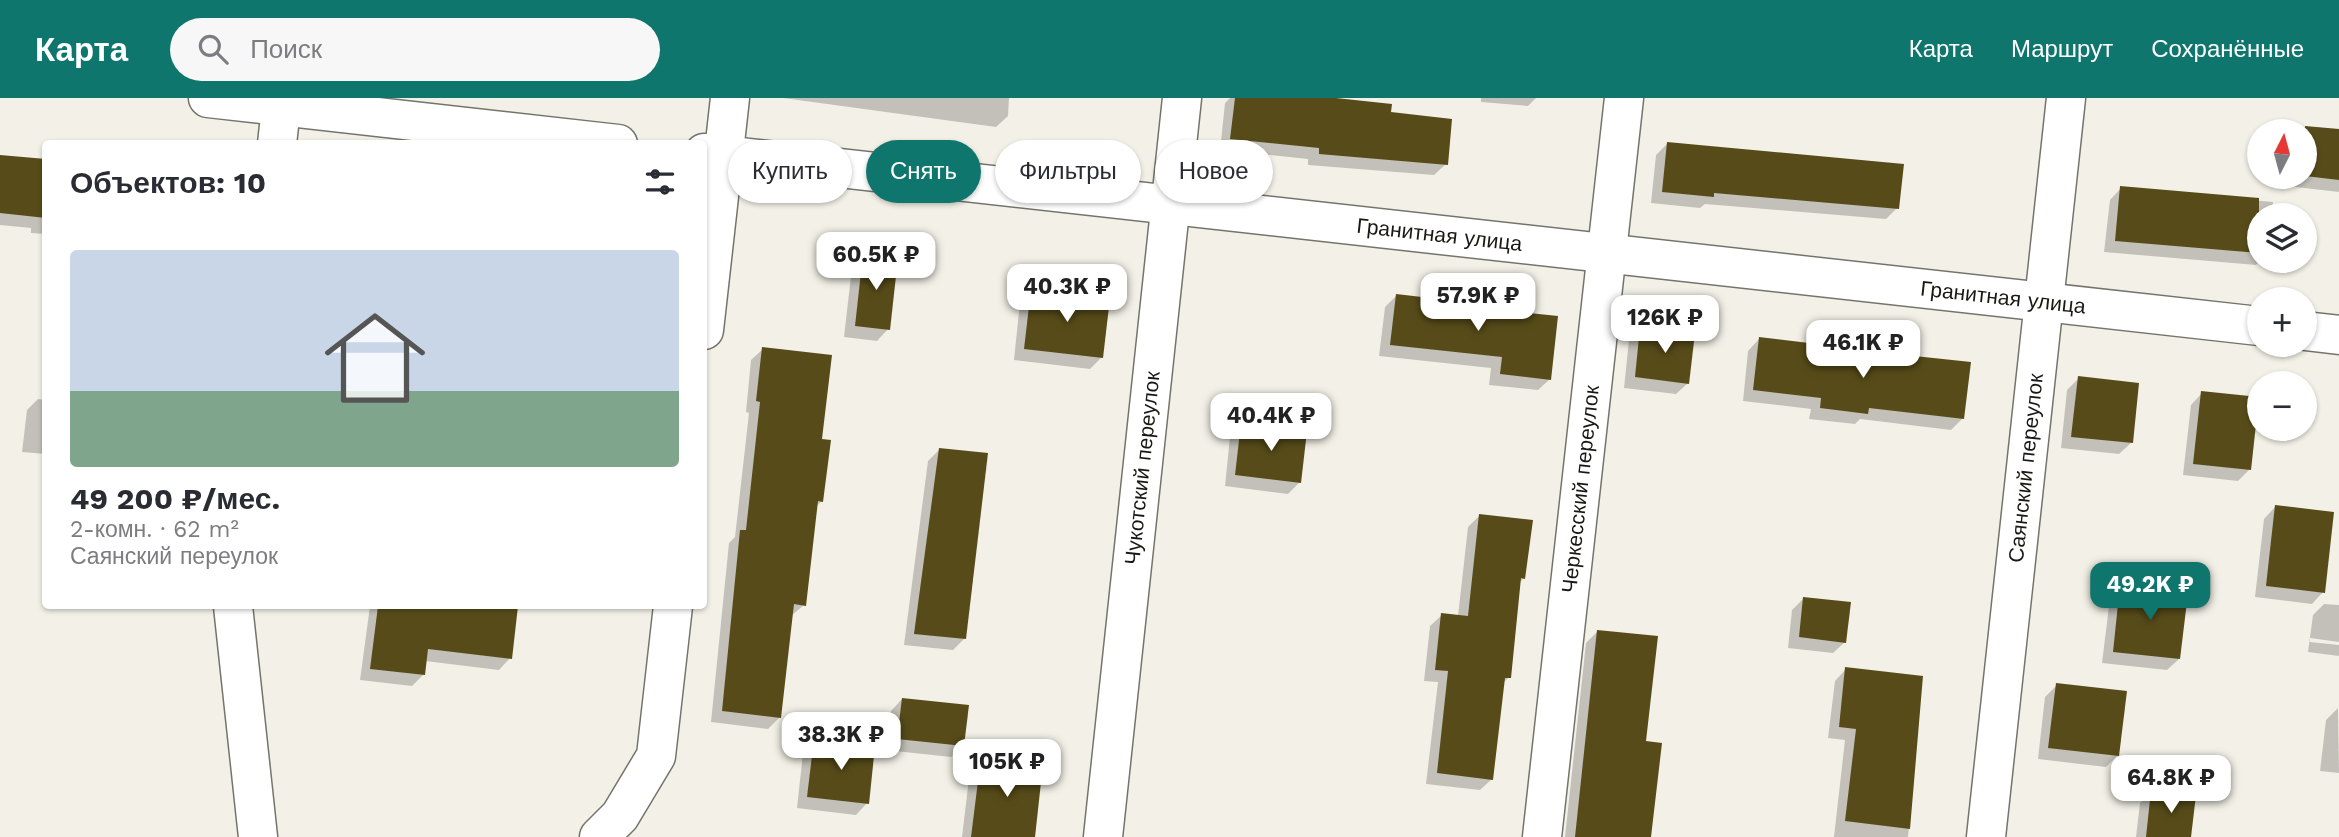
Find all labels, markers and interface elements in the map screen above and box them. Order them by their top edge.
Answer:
search box [170,18,660,81]
text: Карта [35,30,128,69]
icon: search [194,30,232,68]
text: Поиск [250,34,322,64]
text: Карта [1909,35,1973,63]
text: Маршрут [2011,35,2113,63]
text: Сохранённые [2151,35,2304,63]
north arrow [2247,119,2317,189]
map controls [2247,119,2317,441]
chip: Купить [728,140,852,203]
chip: Снять [866,140,981,203]
chip: Фильтры [995,140,1141,203]
chip: Новое [1155,140,1273,203]
icon: filters [641,163,679,201]
text: Объектов: 10 [70,165,266,200]
button: layers [2247,203,2317,273]
street label: Гранитная улица [1356,213,1524,256]
pin: 60.5K ₽ [811,232,941,292]
text: 60.5K ₽ [832,241,920,268]
pin: 40.3K ₽ [1002,264,1132,324]
text: 40.3K ₽ [1023,273,1111,300]
pin: 57.9K ₽ [1413,274,1543,333]
street label: Гранитная улица [1919,275,2087,319]
text: 57.9K ₽ [1436,282,1520,309]
button: + [2247,287,2317,357]
icon: home [312,295,438,421]
pin: 126K ₽ [1608,296,1722,355]
text: 126K ₽ [1627,304,1703,331]
pin: 46.1K ₽ [1798,320,1928,380]
text: 46.1K ₽ [1822,329,1904,356]
street label: Чукотский переулок [1119,369,1165,566]
street label: Саянский переулок [2003,371,2048,564]
button: − [2247,371,2317,441]
street label: Черкесский переулок [1556,383,1604,594]
pin: 40.4K ₽ [1206,394,1336,453]
text: 40.4K ₽ [1226,402,1316,429]
text: 49 200 ₽/мес. [70,481,280,516]
text: 2-комн. · 62 m² [70,516,239,543]
text: Саянский переулок [70,543,278,570]
pin: 49.2K ₽ [2085,562,2215,622]
text: 49.2K ₽ [2106,571,2194,598]
pin: 38.3K ₽ [776,712,906,772]
text: 38.3K ₽ [798,721,884,748]
pin: 105K ₽ [950,740,1064,799]
text: 105K ₽ [969,748,1045,775]
pin: 64.8K ₽ [2106,756,2236,815]
text: 64.8K ₽ [2127,764,2215,791]

